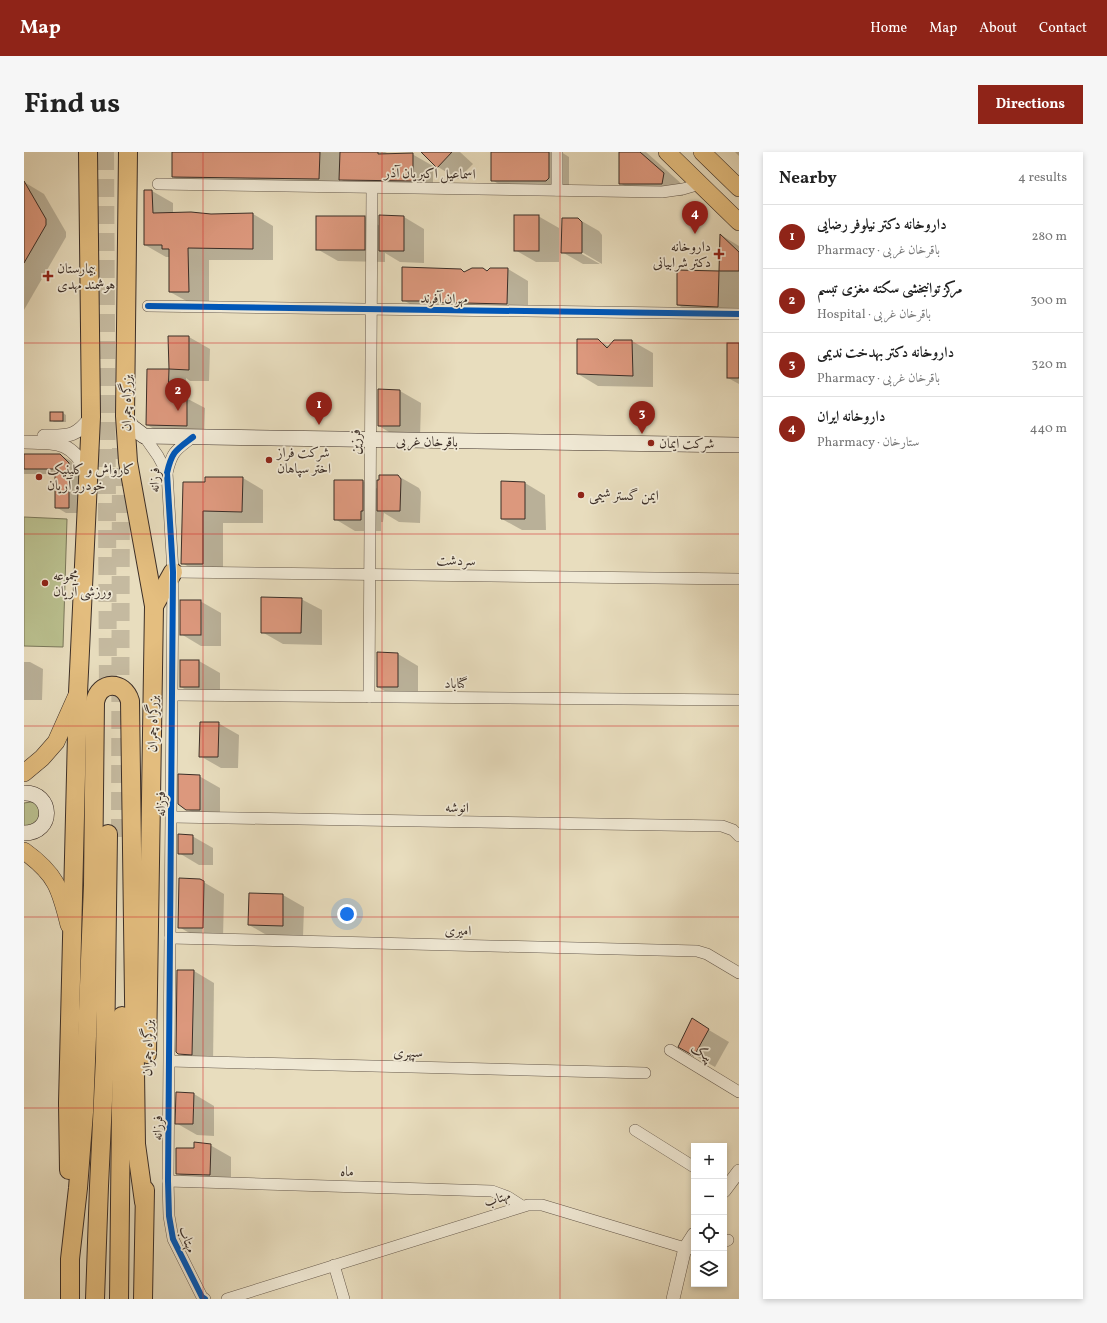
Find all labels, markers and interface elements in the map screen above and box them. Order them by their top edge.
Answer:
text: Map [20,15,61,41]
text: Home [870,19,907,38]
text: Map [929,19,957,38]
text: About [979,19,1017,38]
text: Contact [1039,19,1087,38]
text: Find us [24,85,120,124]
button: Directions [978,85,1083,124]
street label: اسماعیل اکبریان آذر [382,164,476,185]
text: Nearby [779,167,837,190]
text: 4 results [1018,169,1067,187]
pin: 4 [682,201,708,234]
text: داروخانه دکتر نیلوفر رضایی [817,215,947,236]
text: 1 [789,228,795,246]
text: 280 m [1031,228,1067,246]
place label: داروخانه دکتر شرابیانی [653,238,711,273]
text: Pharmacy · باقرخان غربی [817,242,940,260]
marker: داروخانه دکتر شرابیانی [714,249,724,259]
place label: بیمارستان هوشمند مهدی [57,260,115,295]
marker: بیمارستان هوشمند مهدی [42,270,54,282]
text: مرکز توانبخشی سکته مغزی تبسم [817,279,962,300]
street label: مهران آفرند [420,290,468,309]
text: 2 [789,292,795,310]
text: 300 m [1031,292,1067,310]
text: Hospital · باقرخان غربی [817,306,931,324]
text: داروخانه دکتر بهدخت ندیمی [817,343,954,364]
text: 3 [789,356,795,374]
text: 320 m [1032,356,1067,374]
text: Pharmacy · باقرخان غربی [817,370,940,388]
street label: بزرگراه چمران [117,374,137,432]
pin: 2 [165,378,191,411]
pin: 1 [306,392,332,425]
pin: 3 [629,401,655,434]
text: داروخانه ایران [817,407,885,428]
text: 4 [788,420,796,438]
text: 440 m [1030,420,1067,438]
street label: فرزین [347,429,366,455]
street label: باقرخان غربی [396,432,459,453]
text: Pharmacy · ستارخان [817,434,919,452]
place label: شرکت ایمان [659,435,714,454]
marker: شرکت ایمان [646,438,656,448]
place label: شرکت فراز اختر سپاهان [275,444,331,479]
marker: شرکت فراز اختر سپاهان [264,455,274,465]
place label: کارواش و کلینیک خودرو آریان [47,461,134,496]
street label: فرزانه [146,467,165,493]
marker: کارواش و کلینیک خودرو آریان [34,472,44,482]
place label: ایمن گستر شیمی [589,487,659,506]
marker: ایمن گستر شیمی [576,490,586,500]
street label: سردشت [436,552,476,571]
place label: مجموعه ورزشی آریان [53,567,112,602]
marker: مجموعه ورزشی آریان [40,578,50,588]
street label: گناباد [444,675,468,694]
street label: بزرگراه چمران [143,695,164,753]
street label: فرزانه [152,791,171,817]
street label: انوشه [445,799,469,818]
your location [337,904,357,924]
street label: امیری [444,922,472,941]
street label: بزرگراه چمران [138,1019,159,1077]
street label: پیک [687,1039,716,1067]
street label: سپهری [393,1044,423,1063]
street label: فرزانه [149,1115,168,1141]
map controls [691,1143,727,1287]
button: + [691,1143,727,1179]
street label: ماه [340,1163,354,1182]
button: − [691,1179,727,1215]
street label: مهتاب [482,1186,513,1212]
button: locate [691,1215,727,1251]
street label: مهتاب [173,1224,200,1255]
button: layers [691,1251,727,1287]

